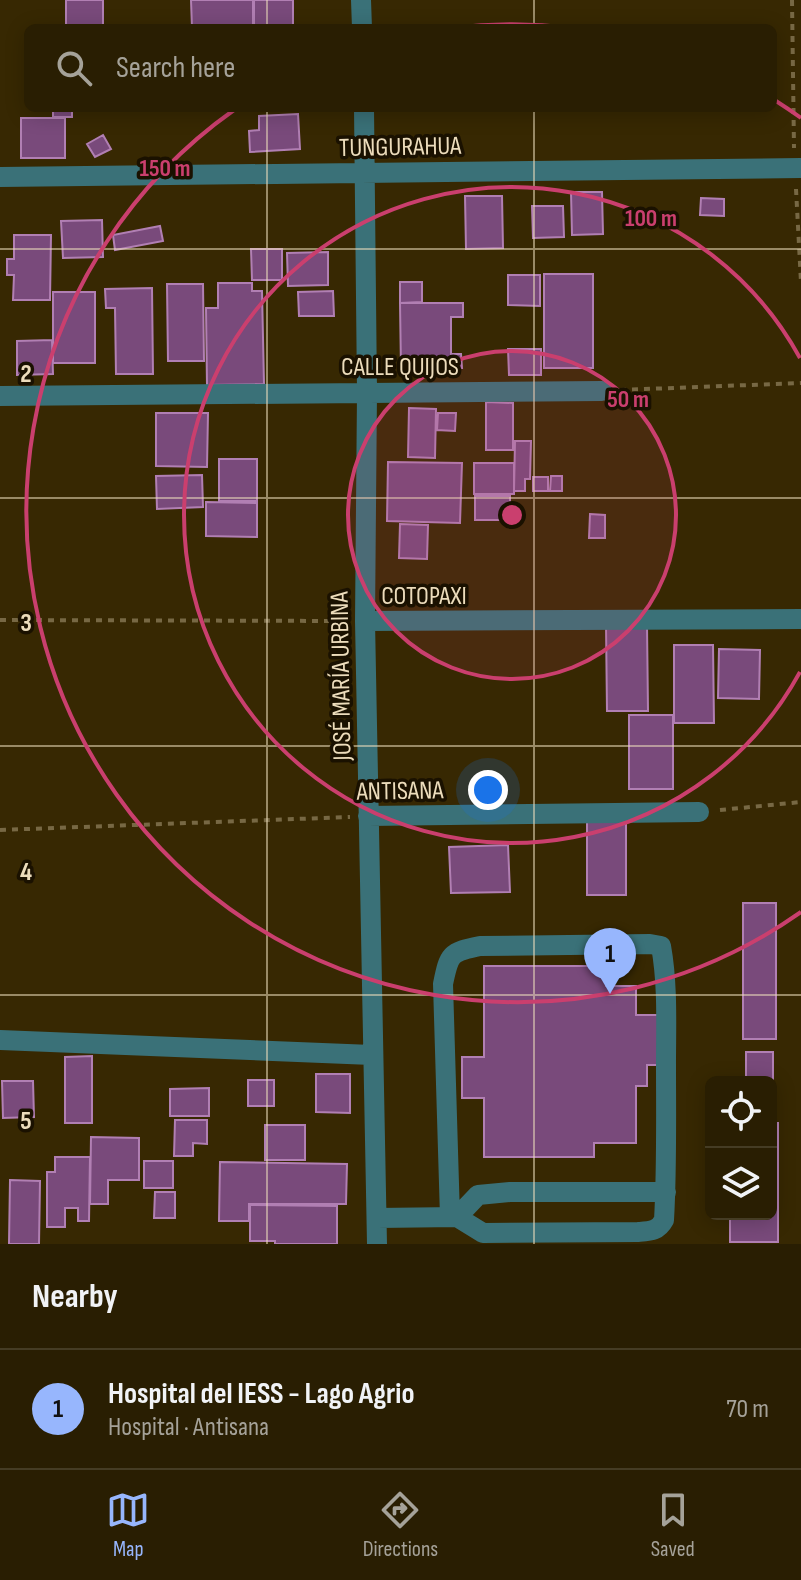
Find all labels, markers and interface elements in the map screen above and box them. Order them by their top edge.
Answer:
search box [24,24,777,112]
icon: search [52,46,96,90]
text: Search here [116,50,235,86]
street label: TUNGURAHUA [338,131,462,164]
text: 150 m [139,154,191,183]
text: 100 m [625,204,677,233]
street label: CALLE QUIJOS [341,352,459,383]
text: 2 [20,359,32,390]
text: 50 m [607,385,649,414]
centre of rings [498,501,526,529]
street label: COTOPAXI [381,581,467,612]
street label: JOSÉ MARÍA URBINA [325,590,358,762]
text: 3 [20,608,32,639]
your location [468,770,508,810]
street label: ANTISANA [355,775,445,808]
text: 4 [20,857,32,888]
pin: 1 [584,928,636,994]
map controls [705,1076,777,1220]
button: locate [705,1076,777,1148]
text: 5 [20,1106,32,1137]
button: layers [705,1148,777,1220]
text: Nearby [32,1276,118,1317]
text: Hospital del IESS - Lago Agrio [108,1376,414,1412]
text: 1 [53,1394,63,1425]
text: 70 m [726,1394,769,1425]
text: Hospital · Antisana [108,1412,269,1443]
tab: Map [106,1488,150,1563]
tab: Directions [363,1488,438,1563]
tab: Saved [651,1488,695,1563]

